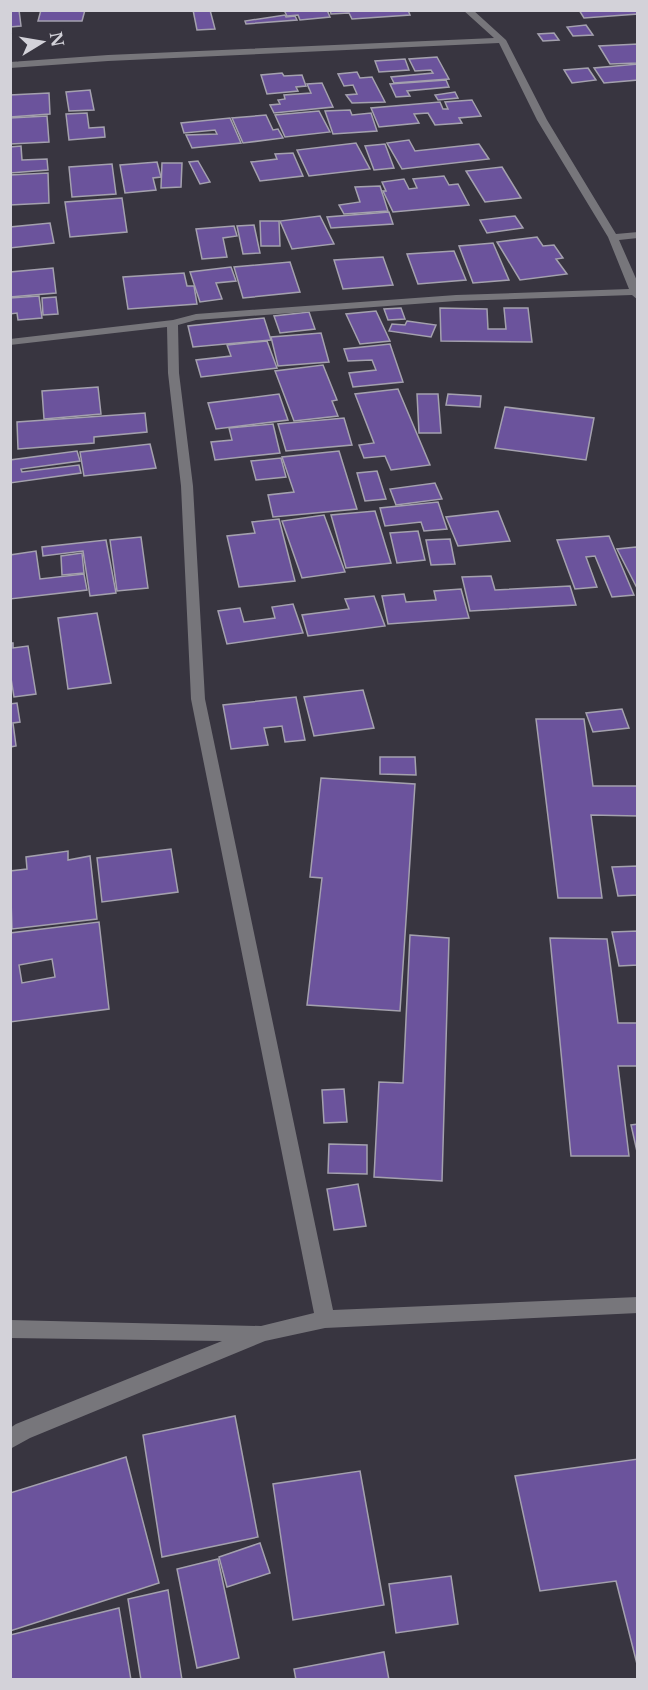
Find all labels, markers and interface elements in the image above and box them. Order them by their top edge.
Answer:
north arrow [12,12,72,72]
text: N [45,30,68,48]

